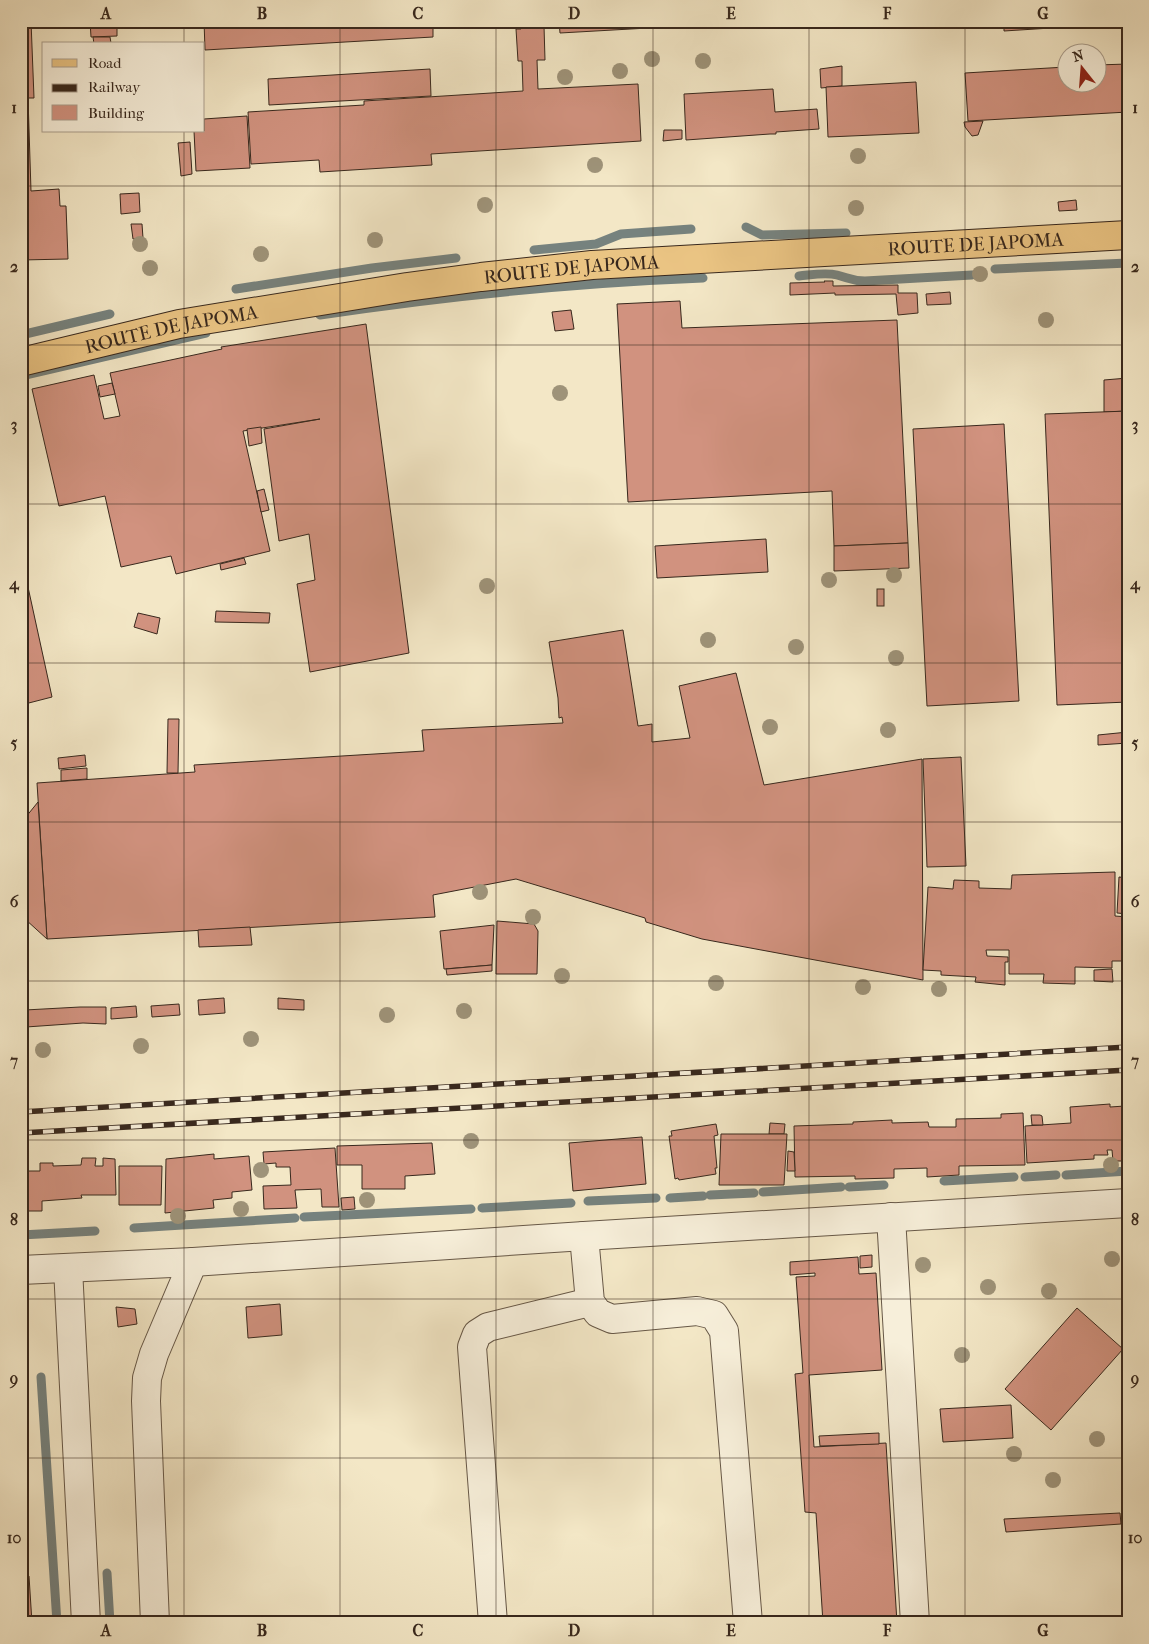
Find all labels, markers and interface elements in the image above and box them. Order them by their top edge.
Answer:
text: A [100,4,112,23]
text: B [257,4,267,23]
text: C [413,4,424,23]
text: D [568,4,580,23]
text: E [726,4,736,23]
text: F [882,4,892,23]
text: G [1037,4,1049,23]
legend [42,42,205,132]
north arrow [1056,42,1106,92]
text: N [1071,46,1086,66]
text: Road [88,54,122,72]
text: Railway [88,78,141,96]
text: 1 [11,98,17,117]
text: 1 [1132,98,1138,117]
text: Building [88,104,145,122]
street label: ROUTE DE JAPOMA [887,229,1065,260]
street label: ROUTE DE JAPOMA [483,251,661,289]
text: 2 [10,257,18,276]
text: 2 [1131,257,1139,276]
street label: ROUTE DE JAPOMA [83,301,260,358]
text: 3 [11,415,17,435]
text: 3 [1132,415,1138,435]
text: 4 [8,574,20,594]
text: 4 [1129,574,1141,594]
text: 5 [11,733,18,752]
text: 5 [1132,733,1139,752]
text: 6 [10,892,19,911]
text: 6 [1131,892,1140,911]
text: 7 [9,1051,18,1070]
text: 7 [1130,1051,1139,1070]
text: 8 [10,1210,18,1229]
text: 8 [1131,1210,1139,1229]
text: 9 [9,1369,18,1389]
text: 9 [1130,1369,1139,1389]
text: 10 [7,1528,21,1547]
text: 10 [1128,1528,1142,1547]
text: A [100,1621,112,1640]
text: B [257,1621,267,1640]
text: C [413,1621,424,1640]
text: D [568,1621,580,1640]
text: E [726,1621,736,1640]
text: F [882,1621,892,1640]
text: G [1037,1621,1049,1640]

